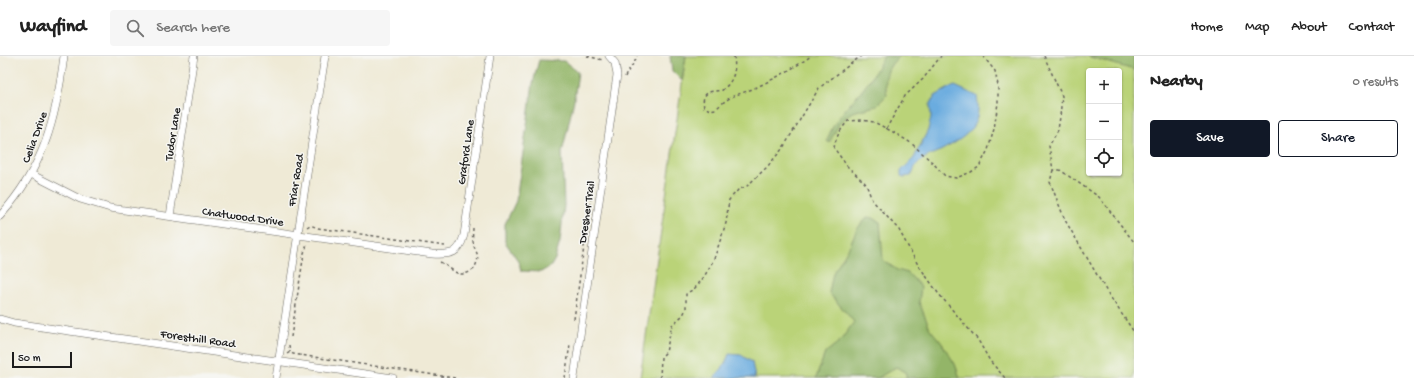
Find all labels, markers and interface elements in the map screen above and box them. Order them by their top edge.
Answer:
search box [110,10,390,46]
text: Wayfind [20,16,86,39]
icon: search [124,17,146,39]
text: Search here [156,19,230,37]
text: Home [1191,19,1223,36]
text: Map [1245,19,1269,36]
text: About [1291,19,1327,36]
text: Contact [1349,19,1394,36]
map controls [1086,68,1122,176]
button: + [1086,68,1122,104]
text: Nearby [1150,72,1203,92]
text: 0 results [1352,75,1398,90]
button: − [1086,104,1122,140]
street label: Tudor Lane [163,106,185,163]
street label: Celia Drive [20,109,52,165]
street label: Graford Lane [455,118,479,186]
button: Save [1150,120,1270,157]
button: Share [1278,120,1398,157]
button: locate [1086,140,1122,176]
street label: Friar Road [286,152,308,209]
street label: Dresher Trail [577,180,599,246]
street label: Chatwood Drive [201,205,285,231]
street label: Foresthill Road [158,328,237,352]
scale bar [12,350,72,369]
text: 50 m [18,353,40,365]

